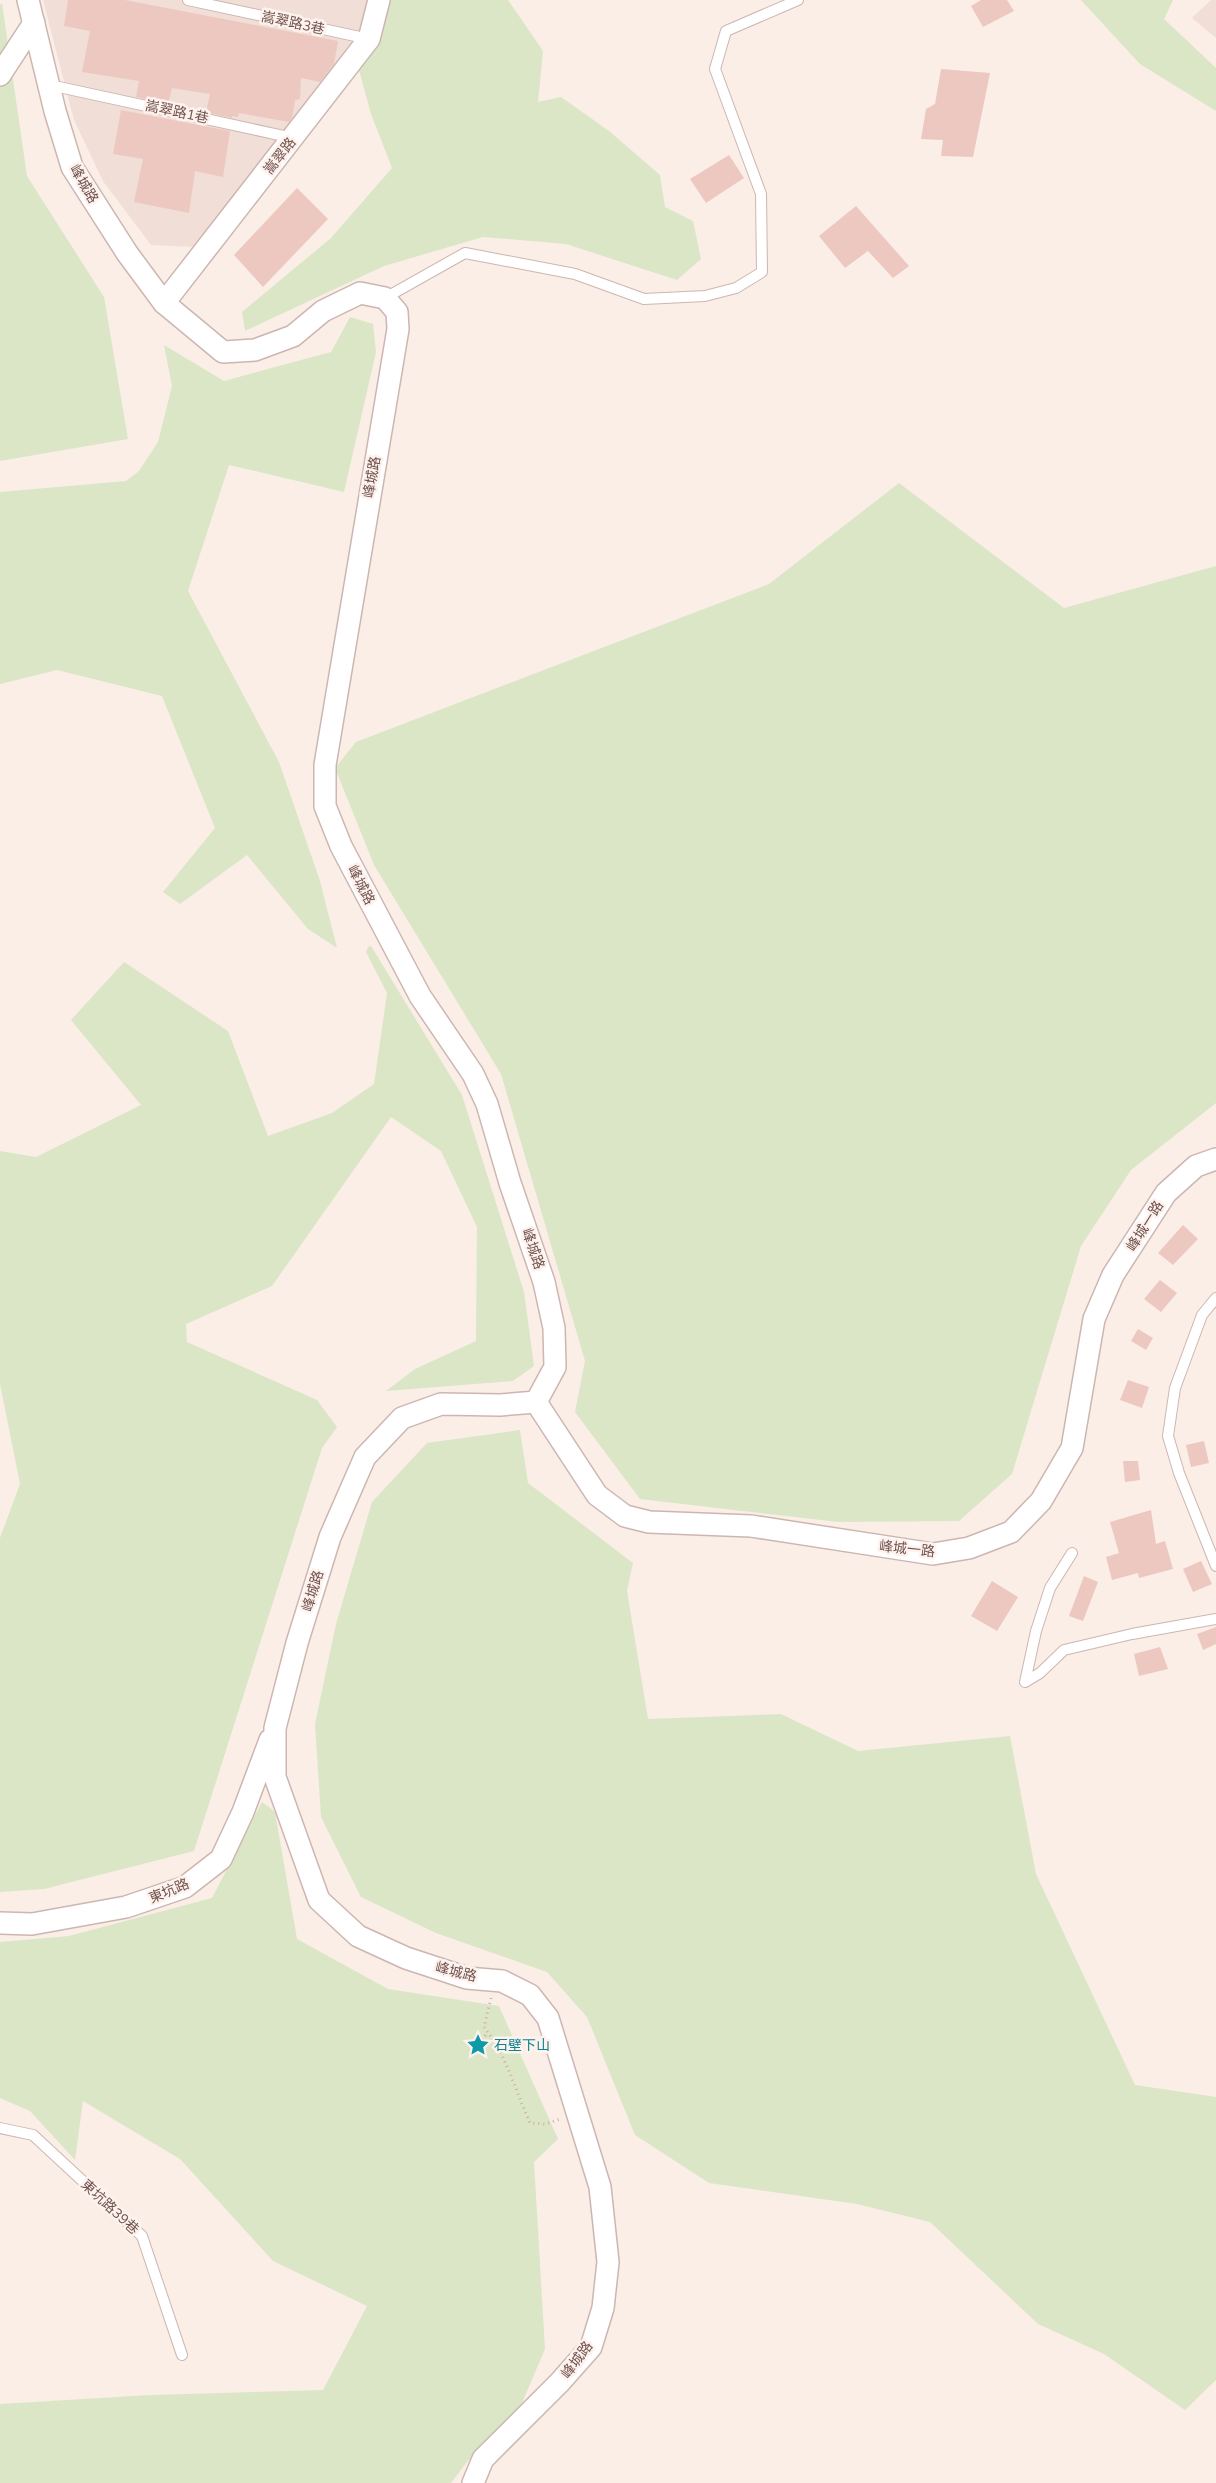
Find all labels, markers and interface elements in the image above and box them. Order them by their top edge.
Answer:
street label: 嵩翠路3巷 [260,7,326,39]
street label: 嵩翠路1巷 [144,96,210,128]
street label: 嵩翠路 [260,134,300,178]
street label: 峰城路 [65,161,103,207]
street label: 峰城路 [359,455,385,499]
street label: 峰城路 [343,862,379,908]
street label: 峰城一路 [1122,1197,1168,1255]
street label: 峰城路 [517,1226,549,1272]
street label: 峰城一路 [878,1537,936,1561]
street label: 峰城路 [298,1568,328,1614]
street label: 東坑路 [146,1874,192,1908]
street label: 峰城路 [433,1958,479,1986]
place icon: 石壁下山 [465,2032,491,2058]
place label: 石壁下山 [494,2036,550,2055]
street label: 東坑路39巷 [77,2175,143,2239]
street label: 峰城路 [557,2338,597,2382]

